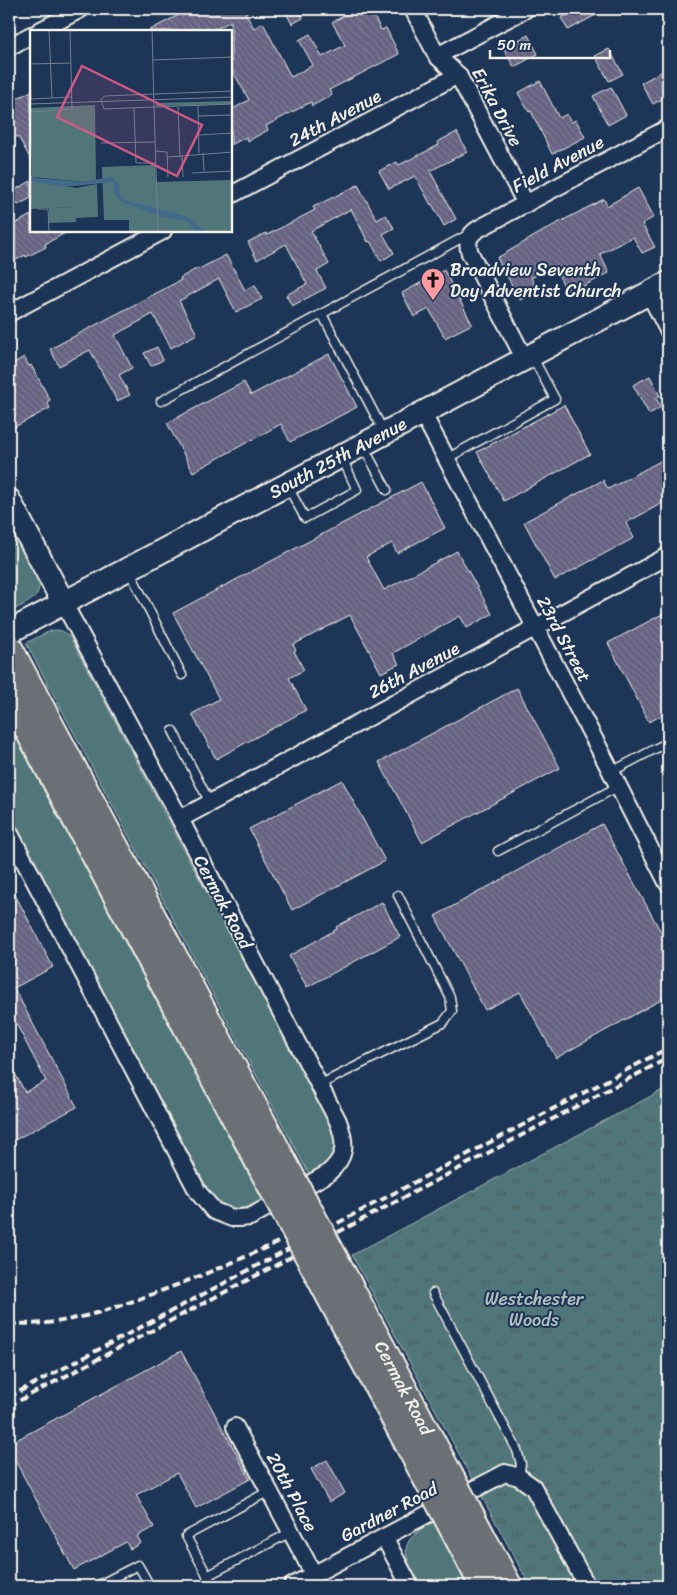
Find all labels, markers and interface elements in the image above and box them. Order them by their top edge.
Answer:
scale bar [490,28,610,60]
inset map [30,30,232,232]
text: 50 m [497,32,532,58]
street label: Erika Drive [463,61,531,153]
street label: 24th Avenue [283,80,387,156]
street label: Field Avenue [506,126,610,202]
place label: Broadview Seventh Day Adventist Church [450,254,621,307]
church icon: Broadview Seventh Day Adventist Church [420,267,446,301]
street label: South 25th Avenue [263,408,413,508]
street label: 23rd Street [528,590,600,688]
street label: 26th Avenue [362,632,466,708]
street label: Cermak Road [185,849,262,956]
park label: Westchester Woods [485,1283,585,1336]
street label: Cermak Road [365,1335,443,1442]
street label: 20th Place [257,1446,327,1538]
street label: Gardner Road [334,1472,445,1551]

